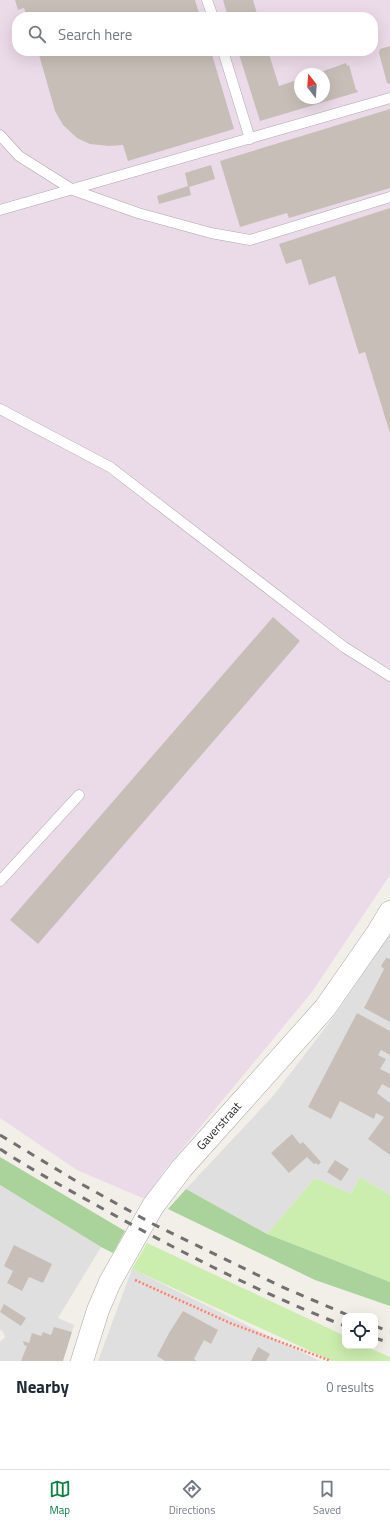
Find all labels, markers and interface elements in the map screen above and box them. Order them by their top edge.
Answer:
search box [12,12,378,56]
icon: search [26,23,48,45]
text: Search here [58,23,132,46]
north arrow [294,68,330,104]
street label: Gaverstraat [192,1097,246,1154]
map controls [342,1313,378,1349]
button: locate [342,1313,378,1349]
text: Nearby [16,1374,69,1400]
text: 0 results [326,1377,374,1397]
tab: Map [49,1478,71,1518]
tab: Directions [169,1478,215,1518]
tab: Saved [313,1478,341,1518]

